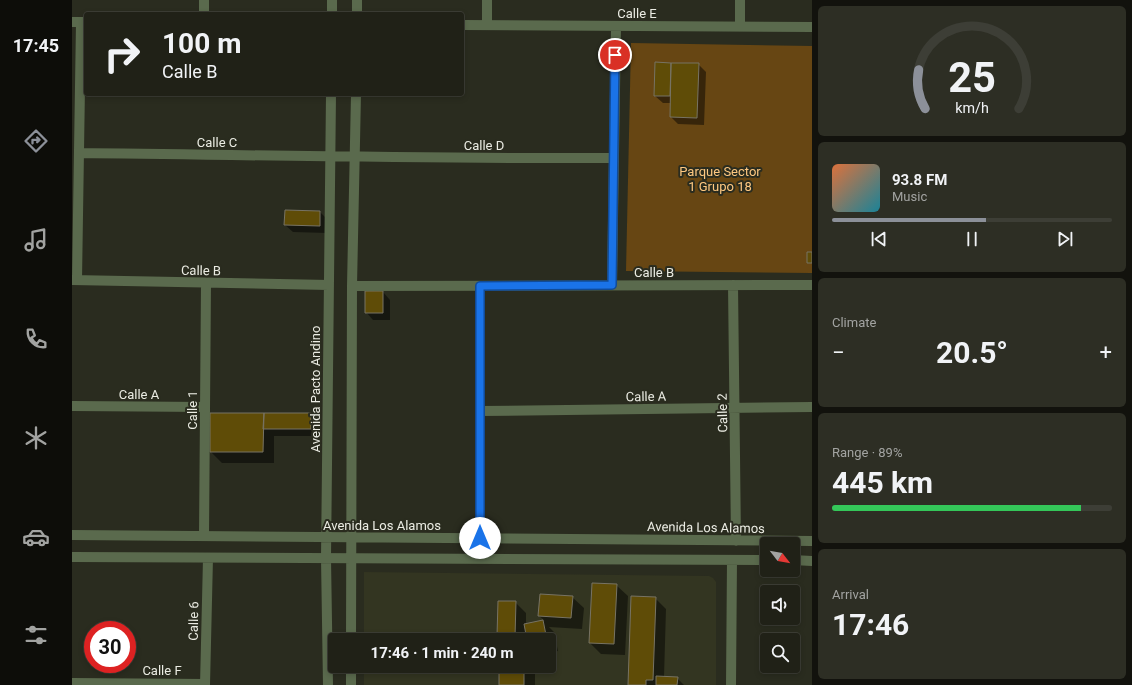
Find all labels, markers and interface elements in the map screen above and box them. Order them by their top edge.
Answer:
street label: Calle E [617,6,657,21]
text: 100 m [162,27,241,60]
icon: right [96,28,148,80]
text: 17:45 [13,35,59,56]
pin [598,38,632,72]
icon: arrive [604,44,626,66]
text: 25 [948,53,996,102]
text: Calle B [162,61,218,82]
text: km/h [955,99,989,115]
icon: directions [22,127,50,155]
street label: Calle C [197,135,237,150]
street label: Calle D [464,138,504,153]
park label: Parque Sector 1 Grupo 18 [679,164,761,194]
text: 93.8 FM [892,171,947,189]
text: Music [892,189,927,204]
icon: music [22,226,50,254]
icon: previous [868,228,890,250]
icon: pause [961,228,983,250]
icon: next [1054,228,1076,250]
street label: Calle B [181,263,221,278]
street label: Calle B [634,265,674,280]
text: Climate [832,315,876,330]
icon: phone [22,325,50,353]
street label: Avenida Pacto Andino [308,326,323,452]
text: 20.5° [936,335,1008,370]
text: − [832,340,845,365]
text: + [1100,340,1112,365]
street label: Calle A [119,387,160,402]
street label: Calle A [626,389,667,404]
street label: Calle 1 [185,390,200,430]
street label: Calle 2 [715,393,730,433]
icon: climate [22,424,50,452]
text: Range · 89% [832,445,902,460]
text: 445 km [832,465,933,500]
position arrow [459,517,501,559]
street label: Avenida Los Alamos [323,518,441,533]
street label: Avenida Los Alamos [647,519,765,536]
icon: car [22,523,50,551]
north arrow [760,537,800,577]
map controls [760,537,800,673]
button: sound [760,585,800,625]
text: Arrival [832,587,869,602]
street label: Calle 6 [186,601,201,641]
text: 17:46 [832,607,909,642]
icon: filters [22,621,50,649]
speed limit sign: 30 [84,621,136,673]
button: search [760,633,800,673]
text: 17:46 · 1 min · 240 m [371,644,513,662]
street label: Calle F [142,663,182,678]

